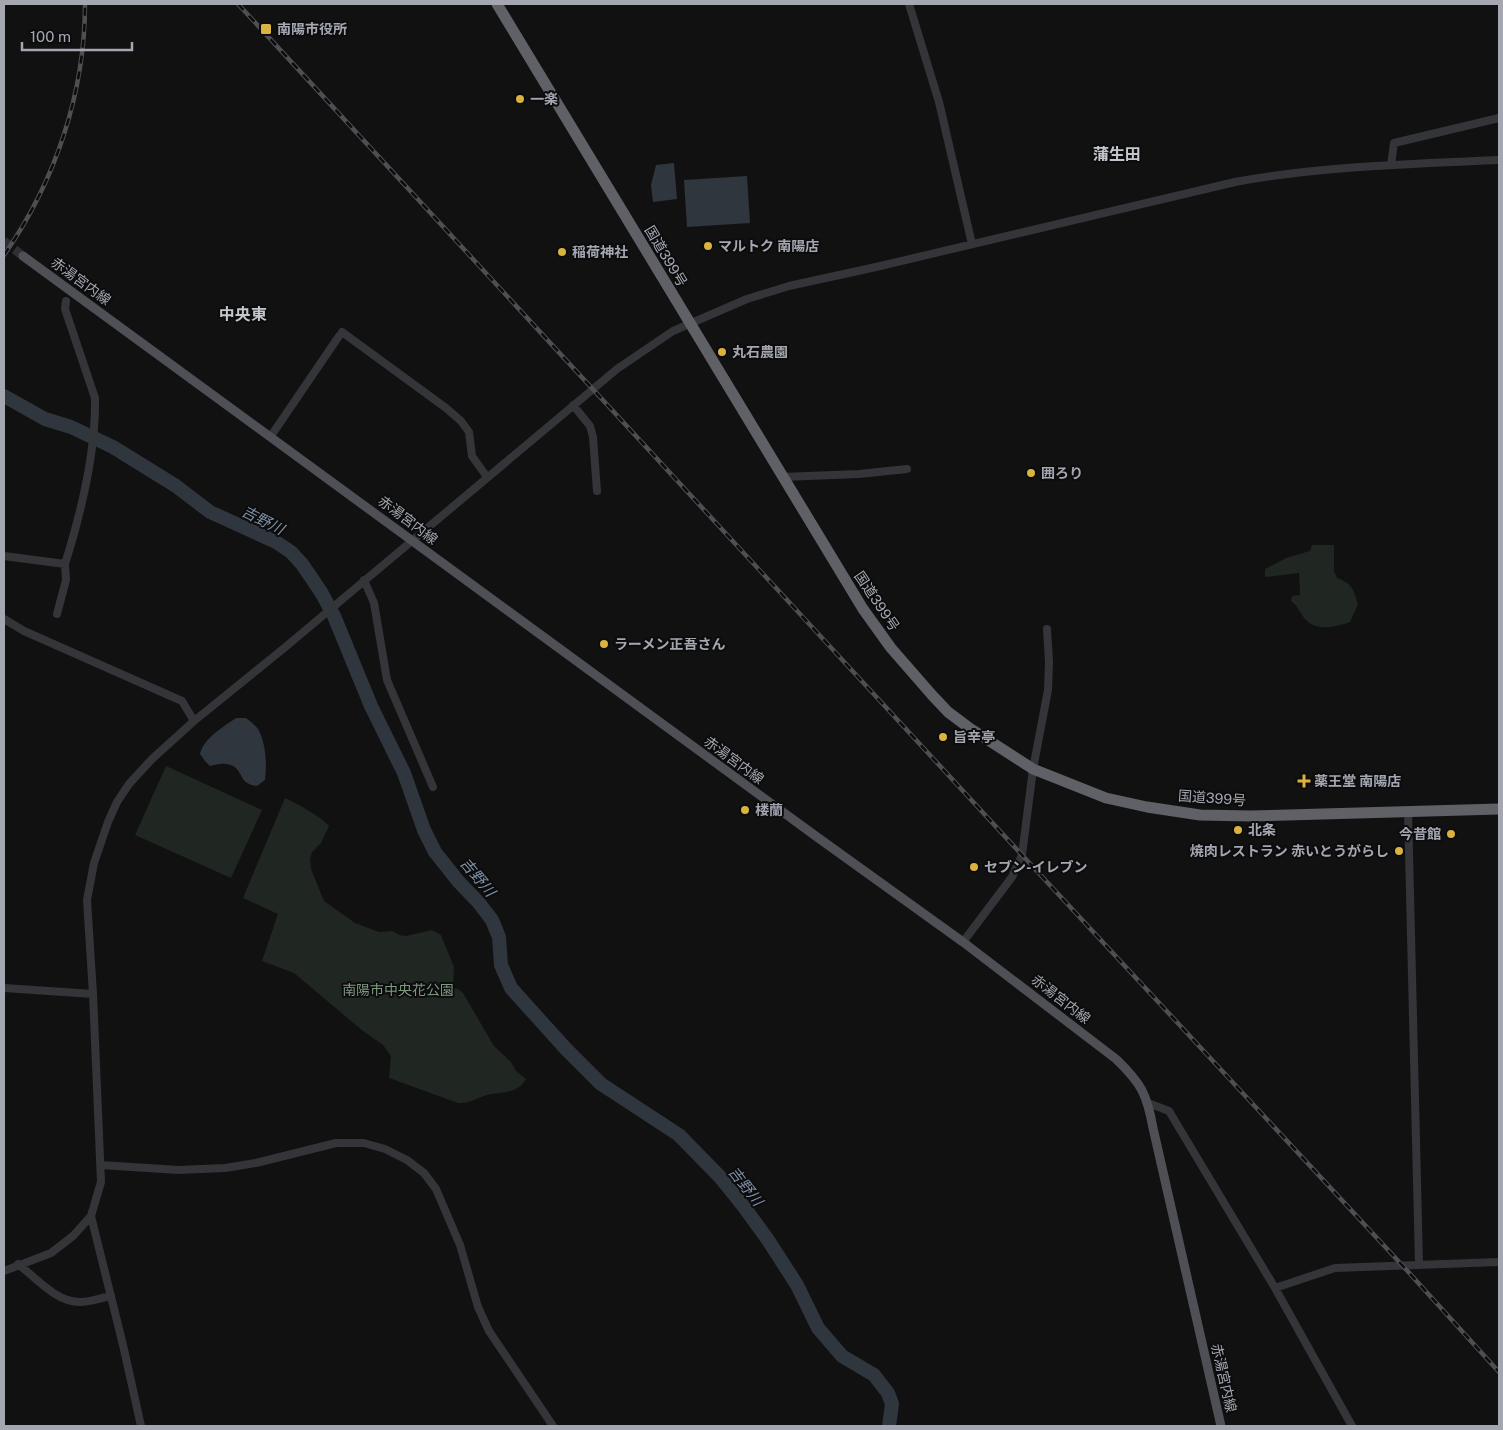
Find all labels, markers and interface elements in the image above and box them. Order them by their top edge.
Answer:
scale bar [22,20,132,52]
place label: 南陽市役所 [277,21,347,37]
marker: 南陽市役所 [259,22,273,36]
text: 100 m [30,28,71,45]
place label: 一楽 [530,91,558,107]
marker: 一楽 [514,93,526,105]
district label: 蒲生田 [1093,145,1141,164]
street label: 国道399号 [642,223,690,289]
place label: マルトク 南陽店 [718,238,819,254]
marker: マルトク 南陽店 [702,240,714,252]
place label: 稲荷神社 [572,244,628,260]
marker: 稲荷神社 [556,246,568,258]
street label: 赤湯宮内線 [48,254,114,308]
district label: 中央東 [219,305,267,324]
place label: 丸石農園 [732,344,788,360]
marker: 丸石農園 [716,346,728,358]
place label: 囲ろり [1041,465,1083,481]
marker: 囲ろり [1025,467,1037,479]
street label: 赤湯宮内線 [375,493,441,547]
water label: 吉野川 [239,502,289,539]
street label: 国道399号 [851,568,903,634]
place label: ラーメン正吾さん [614,636,725,652]
marker: ラーメン正吾さん [598,638,610,650]
place label: 旨辛亭 [953,729,995,745]
marker: 旨辛亭 [937,731,949,743]
street label: 赤湯宮内線 [701,733,767,787]
place label: 薬王堂 南陽店 [1314,773,1401,789]
marker: 薬王堂 南陽店 [1298,775,1310,787]
street label: 国道399号 [1177,788,1247,808]
place label: 楼蘭 [755,802,783,818]
marker: 楼蘭 [739,804,751,816]
place label: 北条 [1248,822,1276,838]
marker: 北条 [1232,824,1244,836]
place label: 今昔館 [1399,826,1441,842]
marker: 今昔館 [1445,828,1457,840]
place label: 焼肉レストラン 赤いとうがらし [1190,843,1389,859]
marker: 焼肉レストラン 赤いとうがらし [1393,845,1405,857]
water label: 吉野川 [457,854,500,901]
place label: セブン-イレブン [984,859,1088,875]
marker: セブン-イレブン [968,861,980,873]
street label: 赤湯宮内線 [1028,971,1094,1027]
park label: 南陽市中央花公園 [342,982,454,998]
water label: 吉野川 [725,1163,768,1211]
street label: 赤湯宮内線 [1208,1342,1240,1414]

